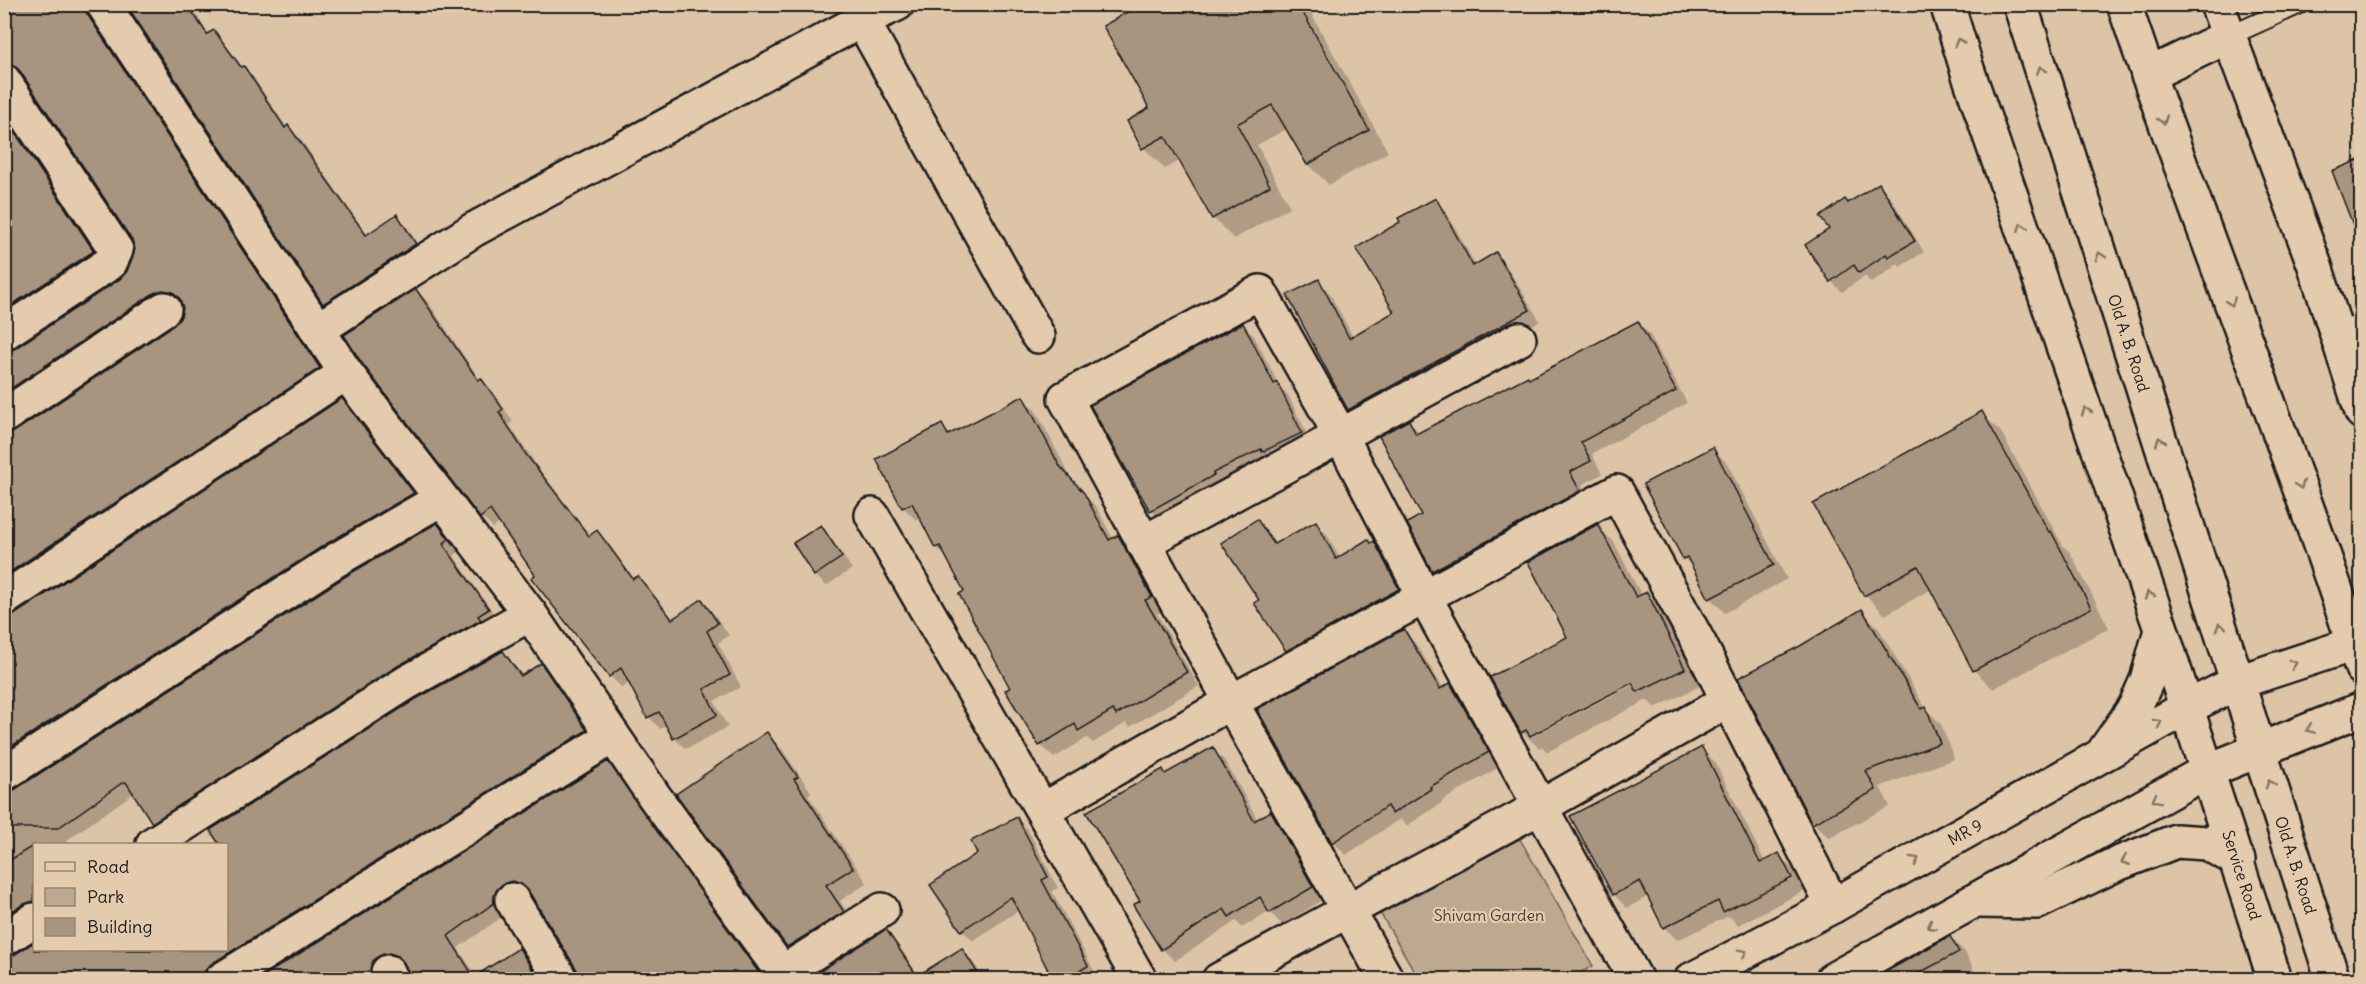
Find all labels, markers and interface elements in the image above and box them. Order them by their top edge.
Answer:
one-way arrow [1954,37,1966,48]
one-way arrow [2035,65,2048,76]
one-way arrow [2156,114,2168,125]
one-way arrow [2017,222,2029,233]
one-way arrow [2095,251,2108,261]
street label: Old A. B. Road [2104,292,2154,394]
one-way arrow [2224,297,2237,307]
one-way arrow [2080,406,2093,417]
one-way arrow [2155,436,2167,447]
one-way arrow [2292,479,2305,490]
one-way arrow [2144,590,2157,601]
one-way arrow [2215,622,2227,633]
one-way arrow [2287,659,2298,671]
one-way arrow [2152,719,2162,730]
one-way arrow [2306,722,2317,734]
one-way arrow [2265,779,2277,790]
one-way arrow [2152,792,2162,803]
street label: MR 9 [1944,814,1986,850]
street label: Old A. B. Road [2271,814,2321,916]
street label: Service Road [2218,828,2266,922]
legend [33,843,228,951]
one-way arrow [2120,854,2131,866]
text: Road [87,855,130,878]
one-way arrow [1909,856,1919,867]
text: Park [87,885,124,908]
park label: Shivam Garden [1434,905,1544,925]
text: Building [87,915,152,938]
one-way arrow [1927,918,1937,930]
one-way arrow [1737,948,1748,960]

